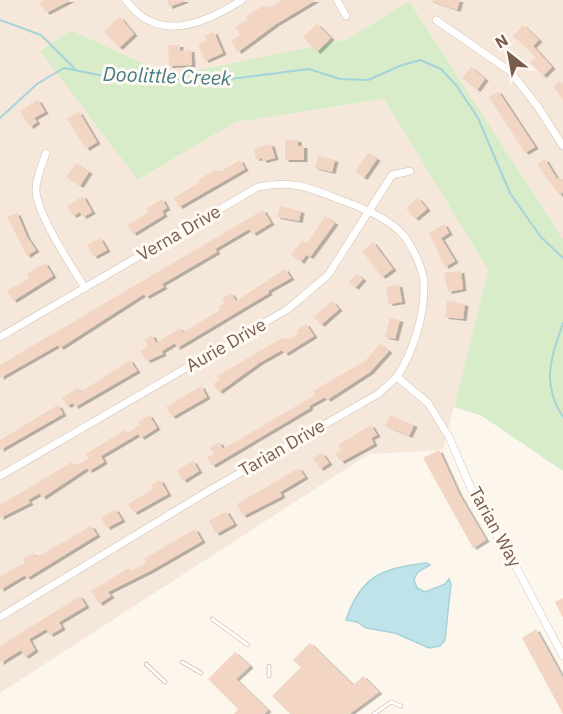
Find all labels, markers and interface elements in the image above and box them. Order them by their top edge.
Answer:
north arrow [479,24,539,84]
text: N [491,30,511,53]
water label: Doolittle Creek [102,60,232,91]
street label: Verna Drive [133,199,225,266]
street label: Aurie Drive [182,312,270,377]
street label: Tarian Drive [235,414,329,481]
street label: Tarian Way [464,483,527,571]

